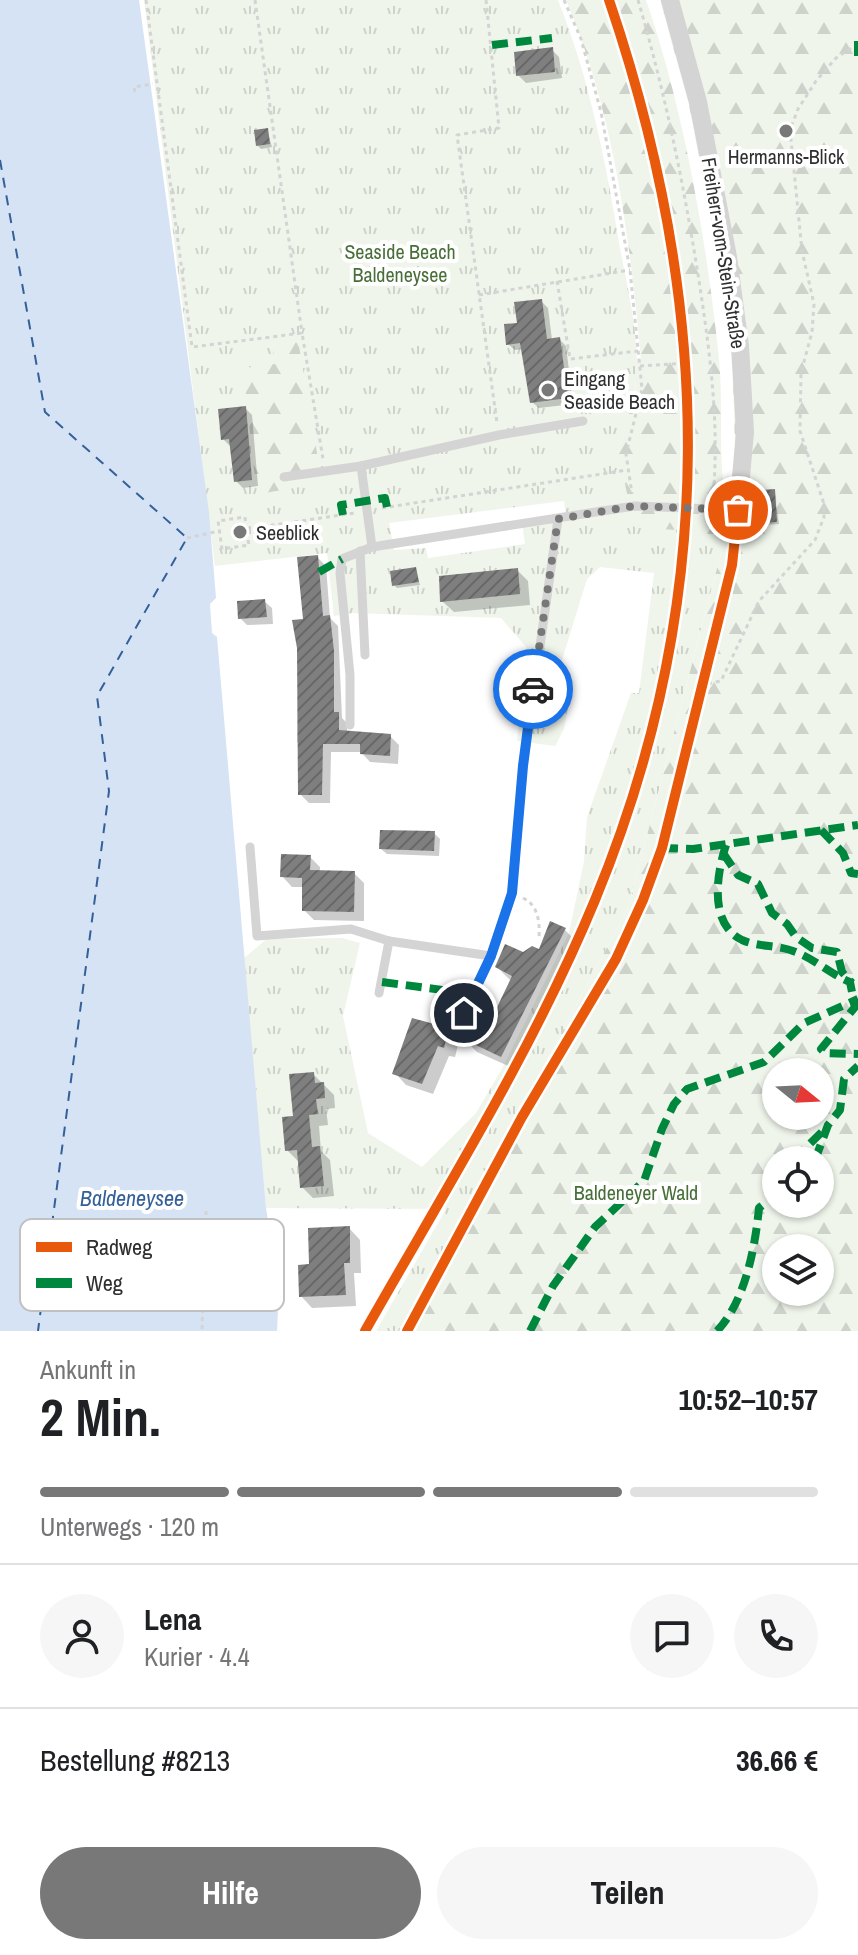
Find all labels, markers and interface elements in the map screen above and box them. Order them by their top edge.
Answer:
marker: Hermanns-Blick [777,122,795,140]
place label: Hermanns-Blick [728,143,845,170]
street label: Freiherr-vom-Stein-Straße [696,155,752,351]
park label: Seaside Beach Baldeneysee [344,238,456,288]
place label: Eingang Seaside Beach [564,365,675,415]
marker: Eingang Seaside Beach [539,381,557,399]
pin [704,476,772,544]
icon: bag [716,488,760,532]
place label: Seeblick [256,519,320,546]
marker: Seeblick [231,523,249,541]
courier [493,649,573,729]
icon: car [511,667,555,711]
pin [430,979,498,1047]
icon: home [442,991,486,1035]
north arrow [762,1058,834,1130]
map controls [762,1058,834,1306]
button: locate [762,1146,834,1218]
park label: Baldeneyer Wald [574,1179,698,1206]
water label: Baldeneysee [80,1183,184,1213]
legend [20,1219,284,1311]
text: Radweg [86,1232,152,1262]
button: layers [762,1234,834,1306]
text: Weg [86,1268,123,1298]
text: Ankunft in [40,1352,136,1387]
text: 10:52–10:57 [679,1379,818,1419]
text: 2 Min. [40,1382,161,1452]
text: Unterwegs · 120 m [40,1509,219,1544]
button: person [40,1594,124,1678]
button: chat [630,1594,714,1678]
button: phone [734,1594,818,1678]
text: Lena [144,1599,201,1639]
text: Kurier · 4.4 [144,1639,249,1674]
text: Bestellung #8213 [40,1740,230,1780]
text: 36.66 € [736,1740,818,1780]
button: Hilfe [40,1847,421,1939]
button: Teilen [437,1847,818,1939]

